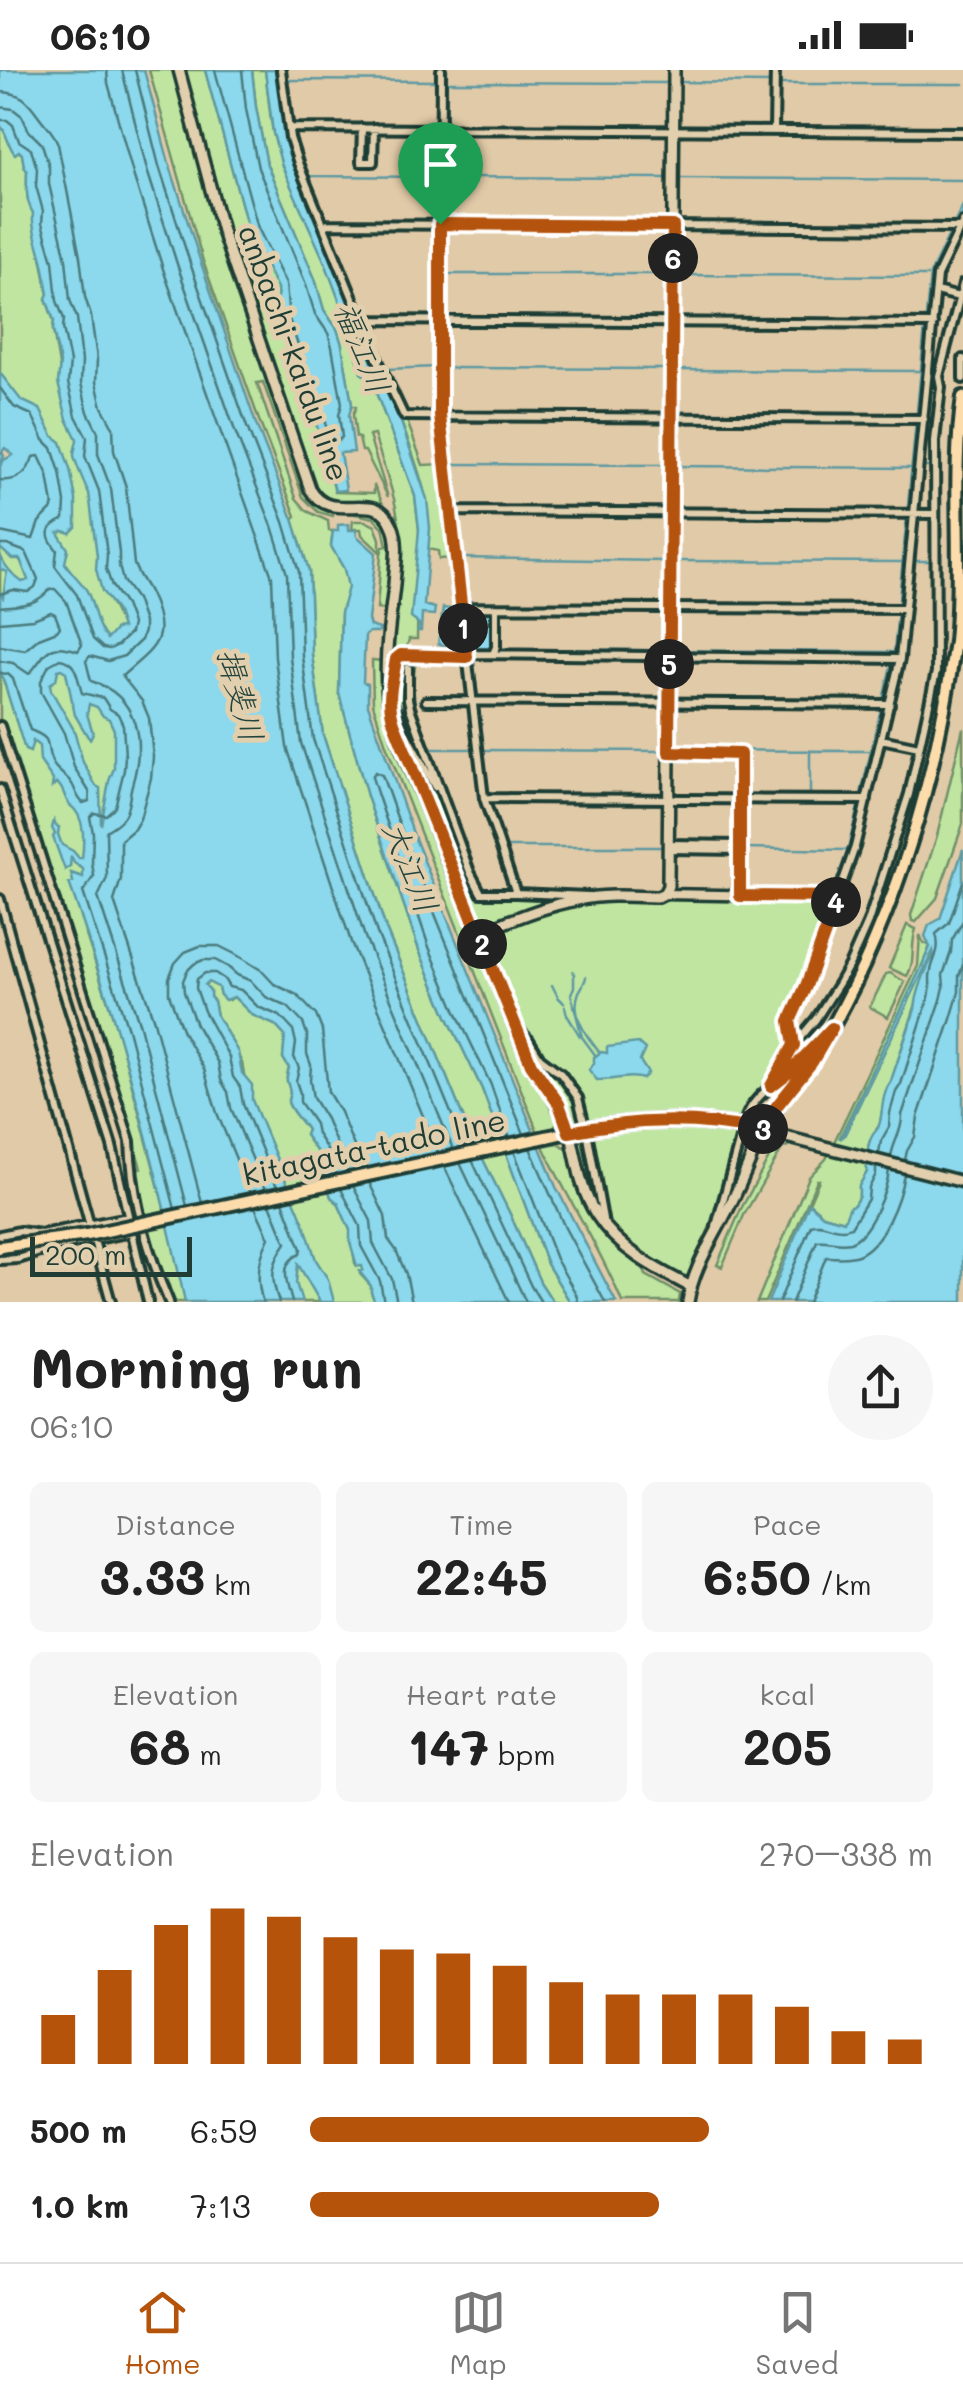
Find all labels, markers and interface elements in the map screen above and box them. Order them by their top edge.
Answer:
text: 06:10 [50,10,151,60]
pin [398,122,483,225]
icon: arrive [413,137,468,192]
street label: anbachi-kaidu line [230,218,360,486]
pin: 6 [648,233,698,283]
text: 6 [665,240,681,276]
water label: 福江川 [326,295,401,400]
pin: 1 [438,603,488,653]
text: 1 [457,610,469,646]
pin: 5 [644,639,694,689]
water label: 揖斐川 [209,643,275,746]
text: 5 [661,646,677,682]
water label: 大江川 [374,814,449,919]
pin: 4 [811,877,861,927]
text: 4 [827,884,845,920]
pin: 2 [457,919,507,969]
text: 2 [474,926,490,962]
street label: kitagata-tado line [238,1099,509,1193]
pin: 3 [738,1104,788,1154]
text: 3 [755,1111,771,1147]
scale bar [30,1232,192,1276]
text: 200 m [45,1236,126,1272]
text: Morning run [30,1330,363,1402]
button: share [828,1335,933,1440]
text: 06:10 [30,1404,113,1446]
text: Distance [115,1506,236,1542]
text: Time [450,1506,513,1542]
text: Pace [753,1506,822,1542]
text: 3.33 [100,1542,205,1608]
text: 22:45 [415,1542,548,1608]
text: 6:50 [703,1542,811,1608]
text: km [205,1566,251,1602]
text: /km [811,1566,872,1602]
text: Elevation [113,1676,238,1712]
text: Heart rate [406,1676,557,1712]
text: kcal [760,1676,815,1712]
text: 68 [129,1712,190,1778]
text: 147 [407,1712,489,1778]
text: 205 [743,1712,832,1778]
text: m [190,1736,222,1772]
text: bpm [489,1736,556,1772]
text: Elevation [30,1832,174,1874]
text: 270–338 m [759,1832,933,1874]
text: 500 m [30,2109,127,2151]
text: 6:59 [190,2109,257,2151]
text: 1.0 km [30,2184,129,2226]
text: 7:13 [190,2184,251,2226]
tab: Home [124,2285,201,2381]
tab: Map [450,2285,507,2381]
tab: Saved [755,2285,839,2381]

